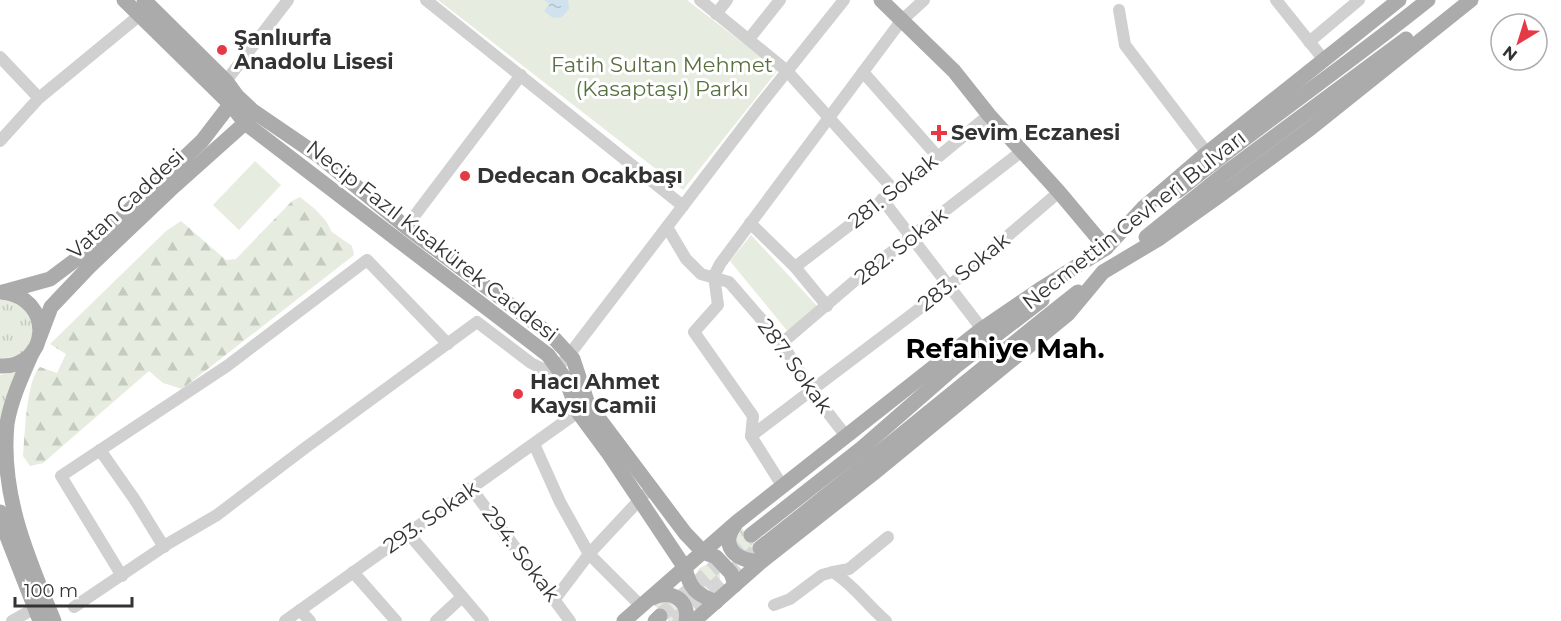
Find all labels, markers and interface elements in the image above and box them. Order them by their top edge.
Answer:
north arrow [1489,12,1549,72]
place label: Şanlıurfa Anadolu Lisesi [233,25,394,74]
text: N [1499,42,1521,65]
marker: Şanlıurfa Anadolu Lisesi [215,43,229,57]
park label: Fatih Sultan Mehmet (Kasaptaşı) Parkı [551,52,773,101]
place label: Sevim Eczanesi [951,120,1120,145]
street label: Necmettin Cevheri Bulvarı [1017,125,1250,314]
marker: Sevim Eczanesi [932,126,946,140]
street label: Necip Fazıl Kısakürek Caddesi [302,135,563,347]
street label: Vatan Caddesi [62,143,189,264]
street label: 281. Sokak [843,148,943,233]
place label: Dedecan Ocakbaşı [477,163,683,188]
marker: Dedecan Ocakbaşı [458,169,472,183]
street label: 282. Sokak [849,201,952,290]
street label: 283. Sokak [913,227,1015,316]
street label: 287. Sokak [753,314,838,418]
district label: Refahiye Mah. [905,332,1105,365]
place label: Hacı Ahmet Kaysı Camii [530,369,660,418]
marker: Hacı Ahmet Kaysı Camii [511,387,525,401]
street label: 293. Sokak [379,475,483,558]
street label: 294. Sokak [478,501,565,606]
scale bar [15,570,132,608]
text: 100 m [24,580,78,602]

